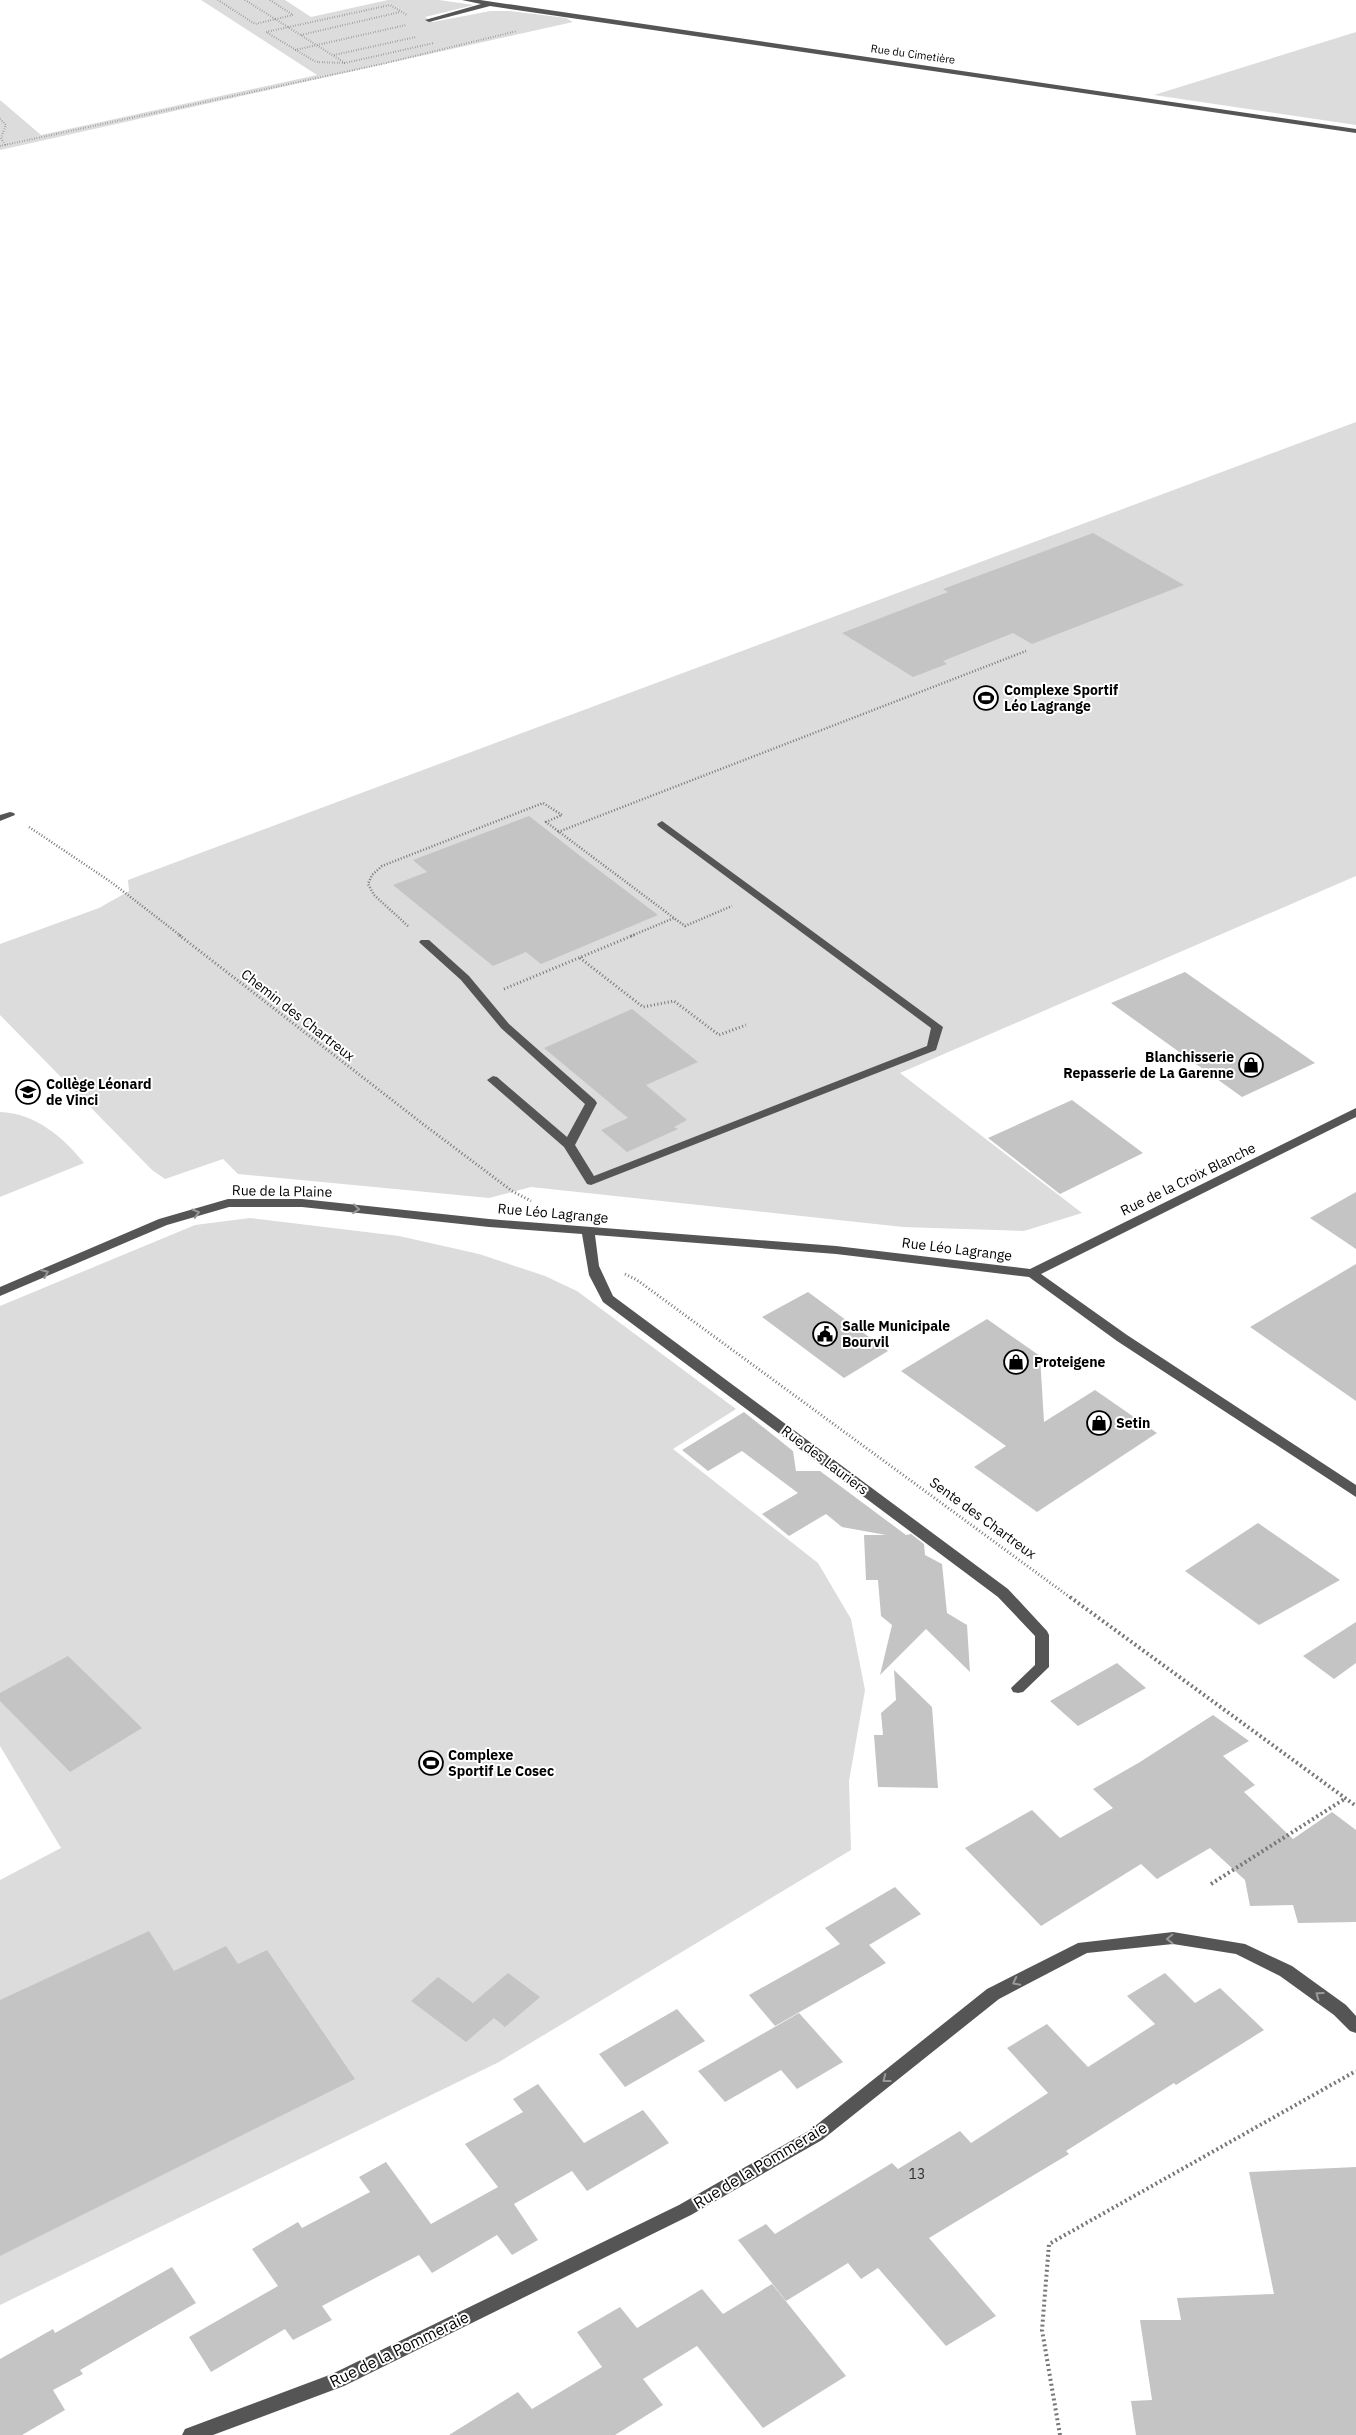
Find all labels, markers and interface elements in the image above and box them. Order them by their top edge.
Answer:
street label: Rue du Cimetière [870,41,956,67]
place label: Complexe Sportif Léo Lagrange [1004,681,1118,715]
sports icon: Complexe Sportif Léo Lagrange [973,685,999,711]
street label: Chemin des Chartreux [238,965,358,1065]
place label: Blanchisserie Repasserie de La Garenne [1063,1048,1234,1082]
shop icon: Blanchisserie Repasserie de La Garenne [1238,1052,1264,1078]
place label: Collège Léonard de Vinci [46,1075,152,1109]
school or university icon: Collège Léonard de Vinci [15,1079,41,1105]
street label: Rue de la Croix Blanche [1117,1138,1259,1220]
street label: Rue de la Plaine [232,1181,333,1201]
street label: Rue Léo Lagrange [497,1199,609,1227]
one-way arrow [353,1203,361,1214]
one-way arrow [191,1208,199,1218]
street label: Rue Léo Lagrange [901,1233,1013,1265]
one-way arrow [40,1268,49,1279]
place label: Salle Municipale Bourvil [842,1317,950,1351]
public building icon: Salle Municipale Bourvil [812,1321,838,1347]
shop icon: Proteigene [1003,1349,1029,1375]
place label: Proteigene [1034,1353,1105,1371]
shop icon: Setin [1086,1410,1112,1436]
place label: Setin [1116,1414,1150,1432]
street label: Rue des Lauriers [778,1421,872,1499]
street label: Sente des Chartreux [926,1473,1040,1563]
place label: Complexe Sportif Le Cosec [448,1746,554,1780]
sports icon: Complexe Sportif Le Cosec [418,1750,444,1776]
one-way arrow [1165,1934,1173,1944]
one-way arrow [1013,1976,1022,1986]
one-way arrow [1316,1992,1325,2000]
one-way arrow [883,2073,892,2081]
street label: Rue de la Pommeraie [689,2117,831,2213]
house number: 13 [909,2165,925,2183]
street label: Rue de la Pommeraie [326,2306,472,2391]

